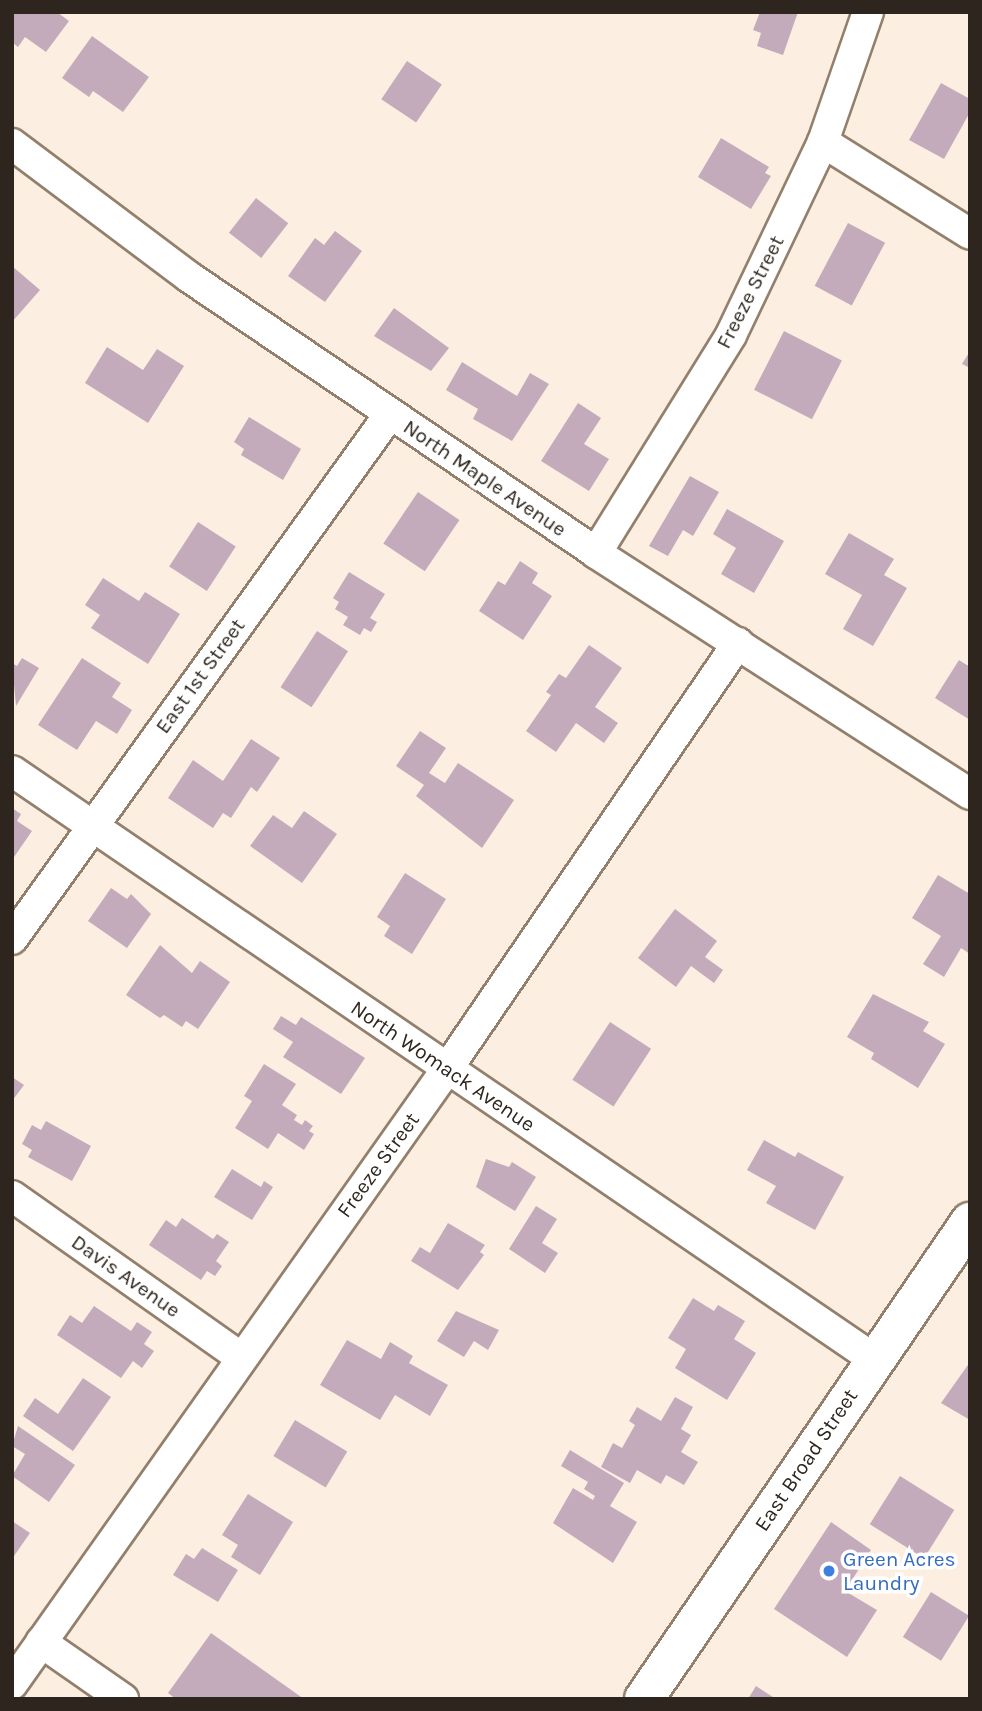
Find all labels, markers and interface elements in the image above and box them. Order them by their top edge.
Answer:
street label: Freeze Street [711,231,789,353]
street label: North Maple Avenue [399,414,571,542]
street label: East 1st Street [150,614,250,738]
street label: North Womack Avenue [346,995,540,1137]
street label: Freeze Street [331,1108,425,1222]
street label: Davis Avenue [67,1229,185,1323]
street label: East Broad Street [749,1384,863,1536]
place label: Green Acres Laundry [843,1546,956,1596]
marker: Green Acres Laundry [821,1563,837,1579]

